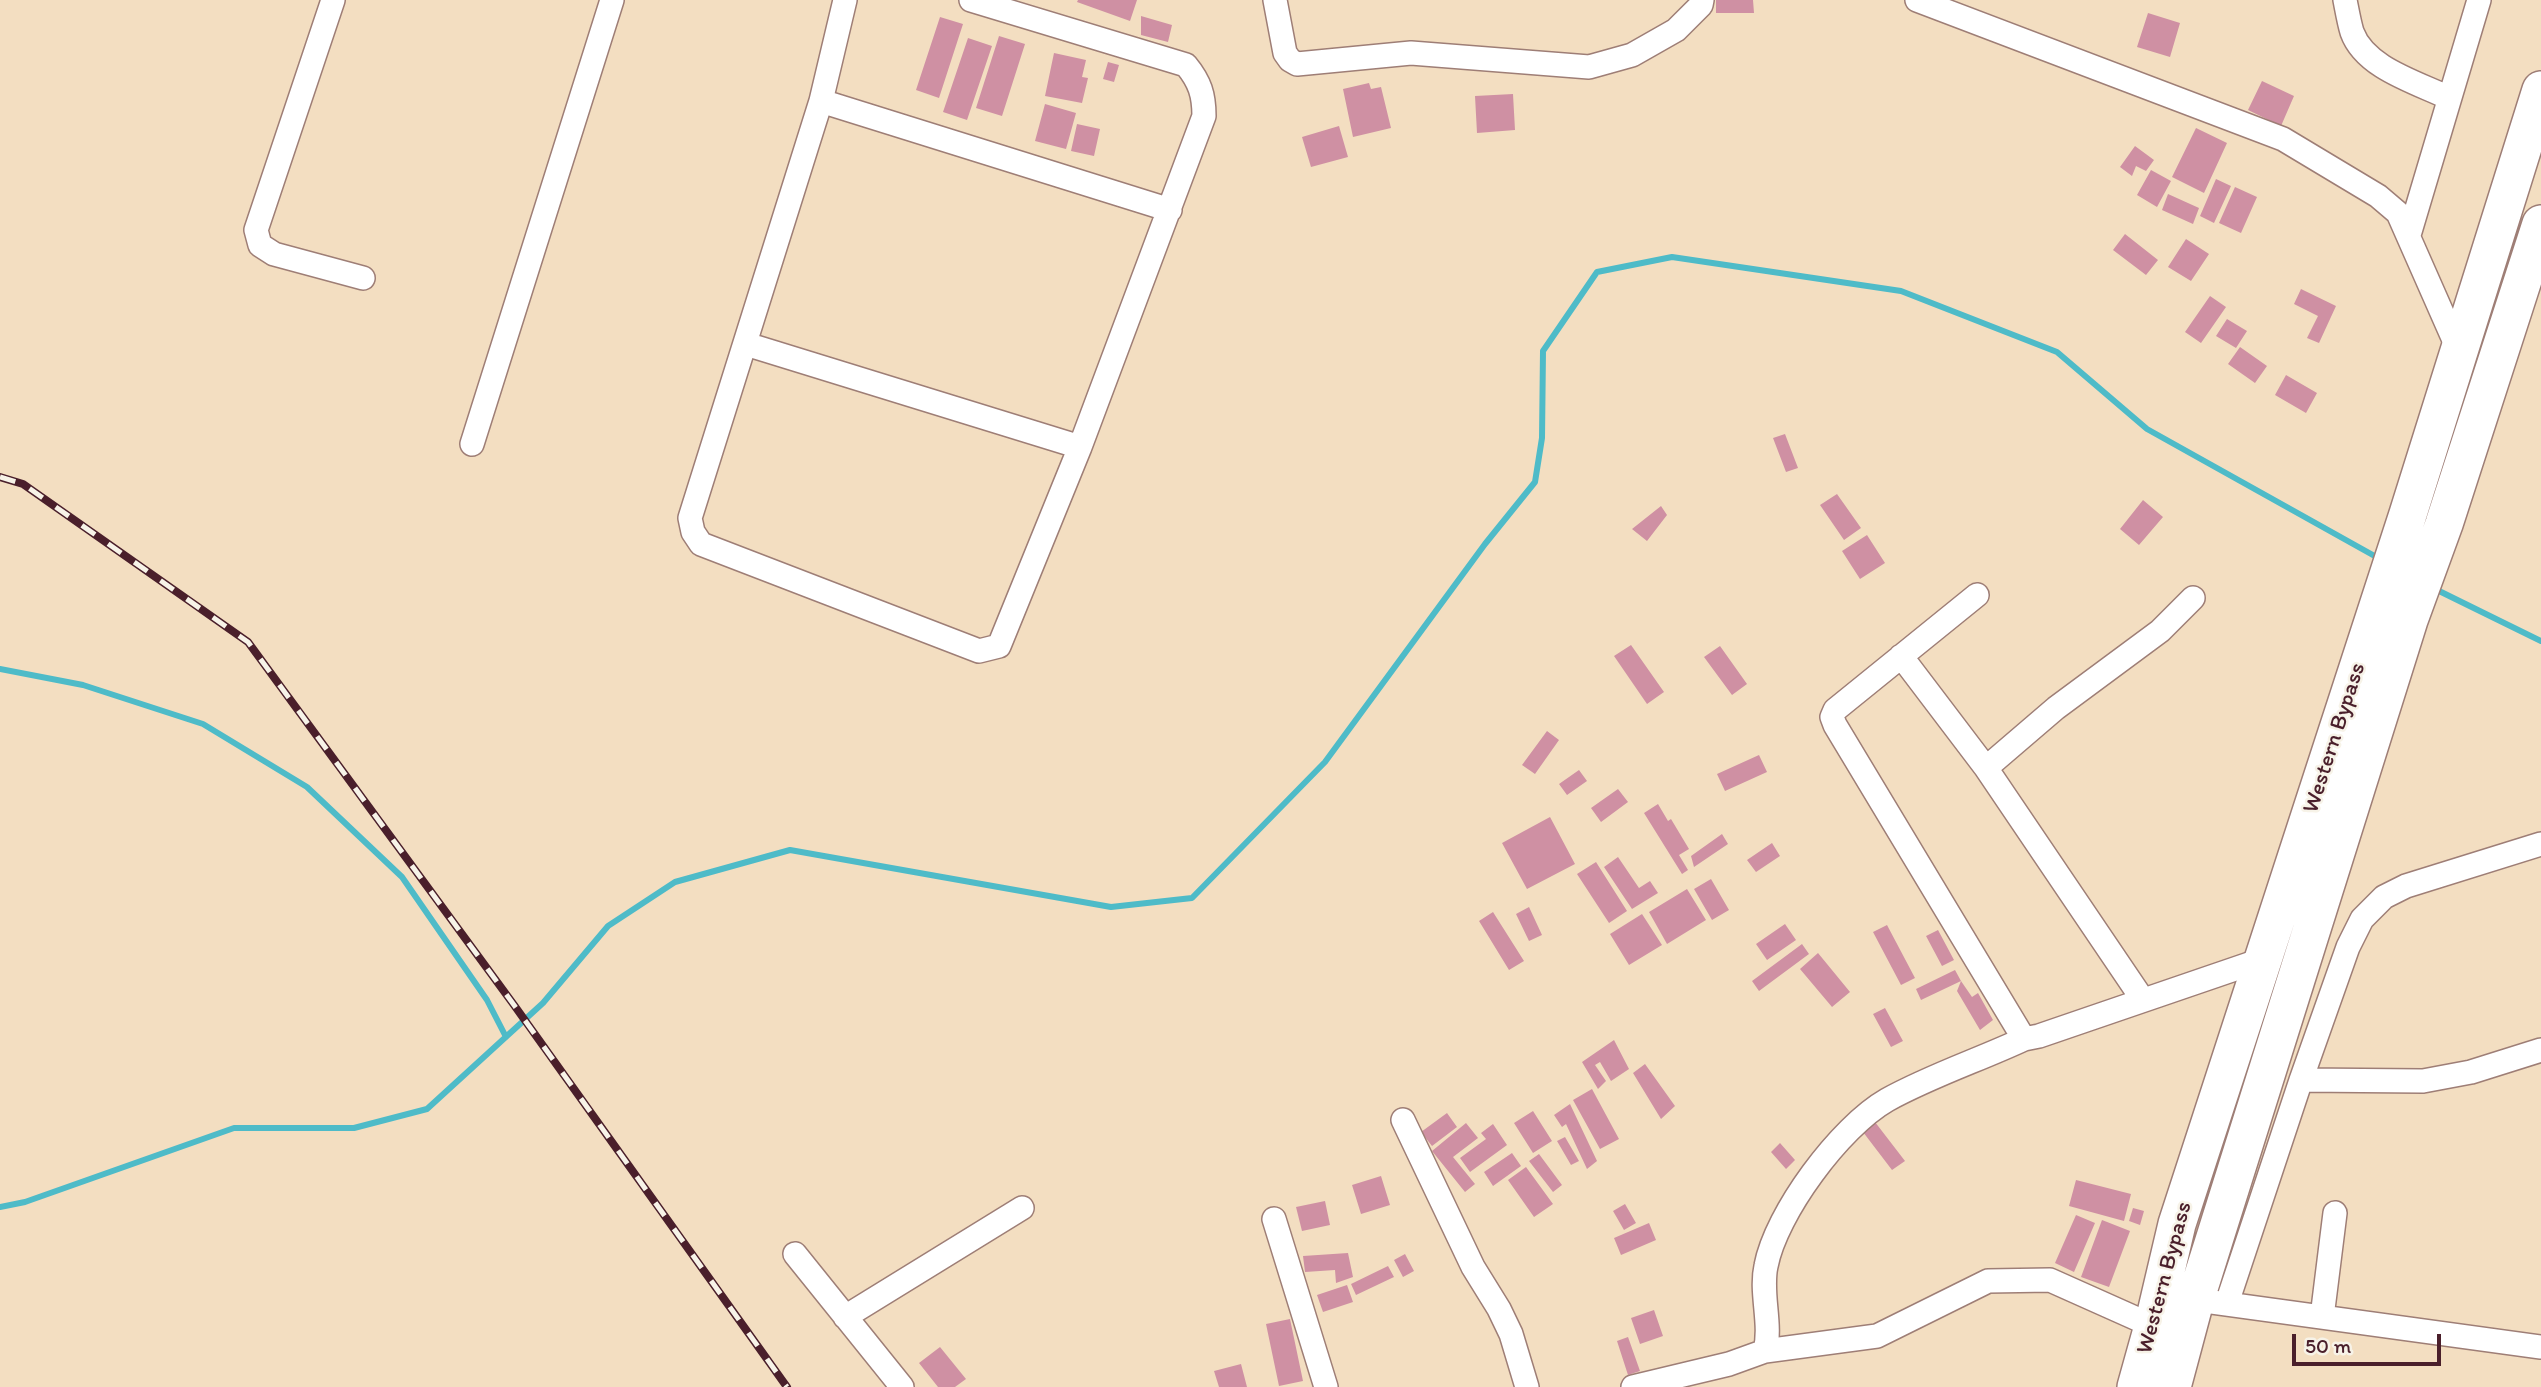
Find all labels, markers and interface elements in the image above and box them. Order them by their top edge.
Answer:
street label: Western Bypass [2298,659,2372,817]
street label: Western Bypass [2131,1199,2199,1357]
scale bar [2296,1320,2445,1364]
text: 50 m [2305,1333,2351,1358]

